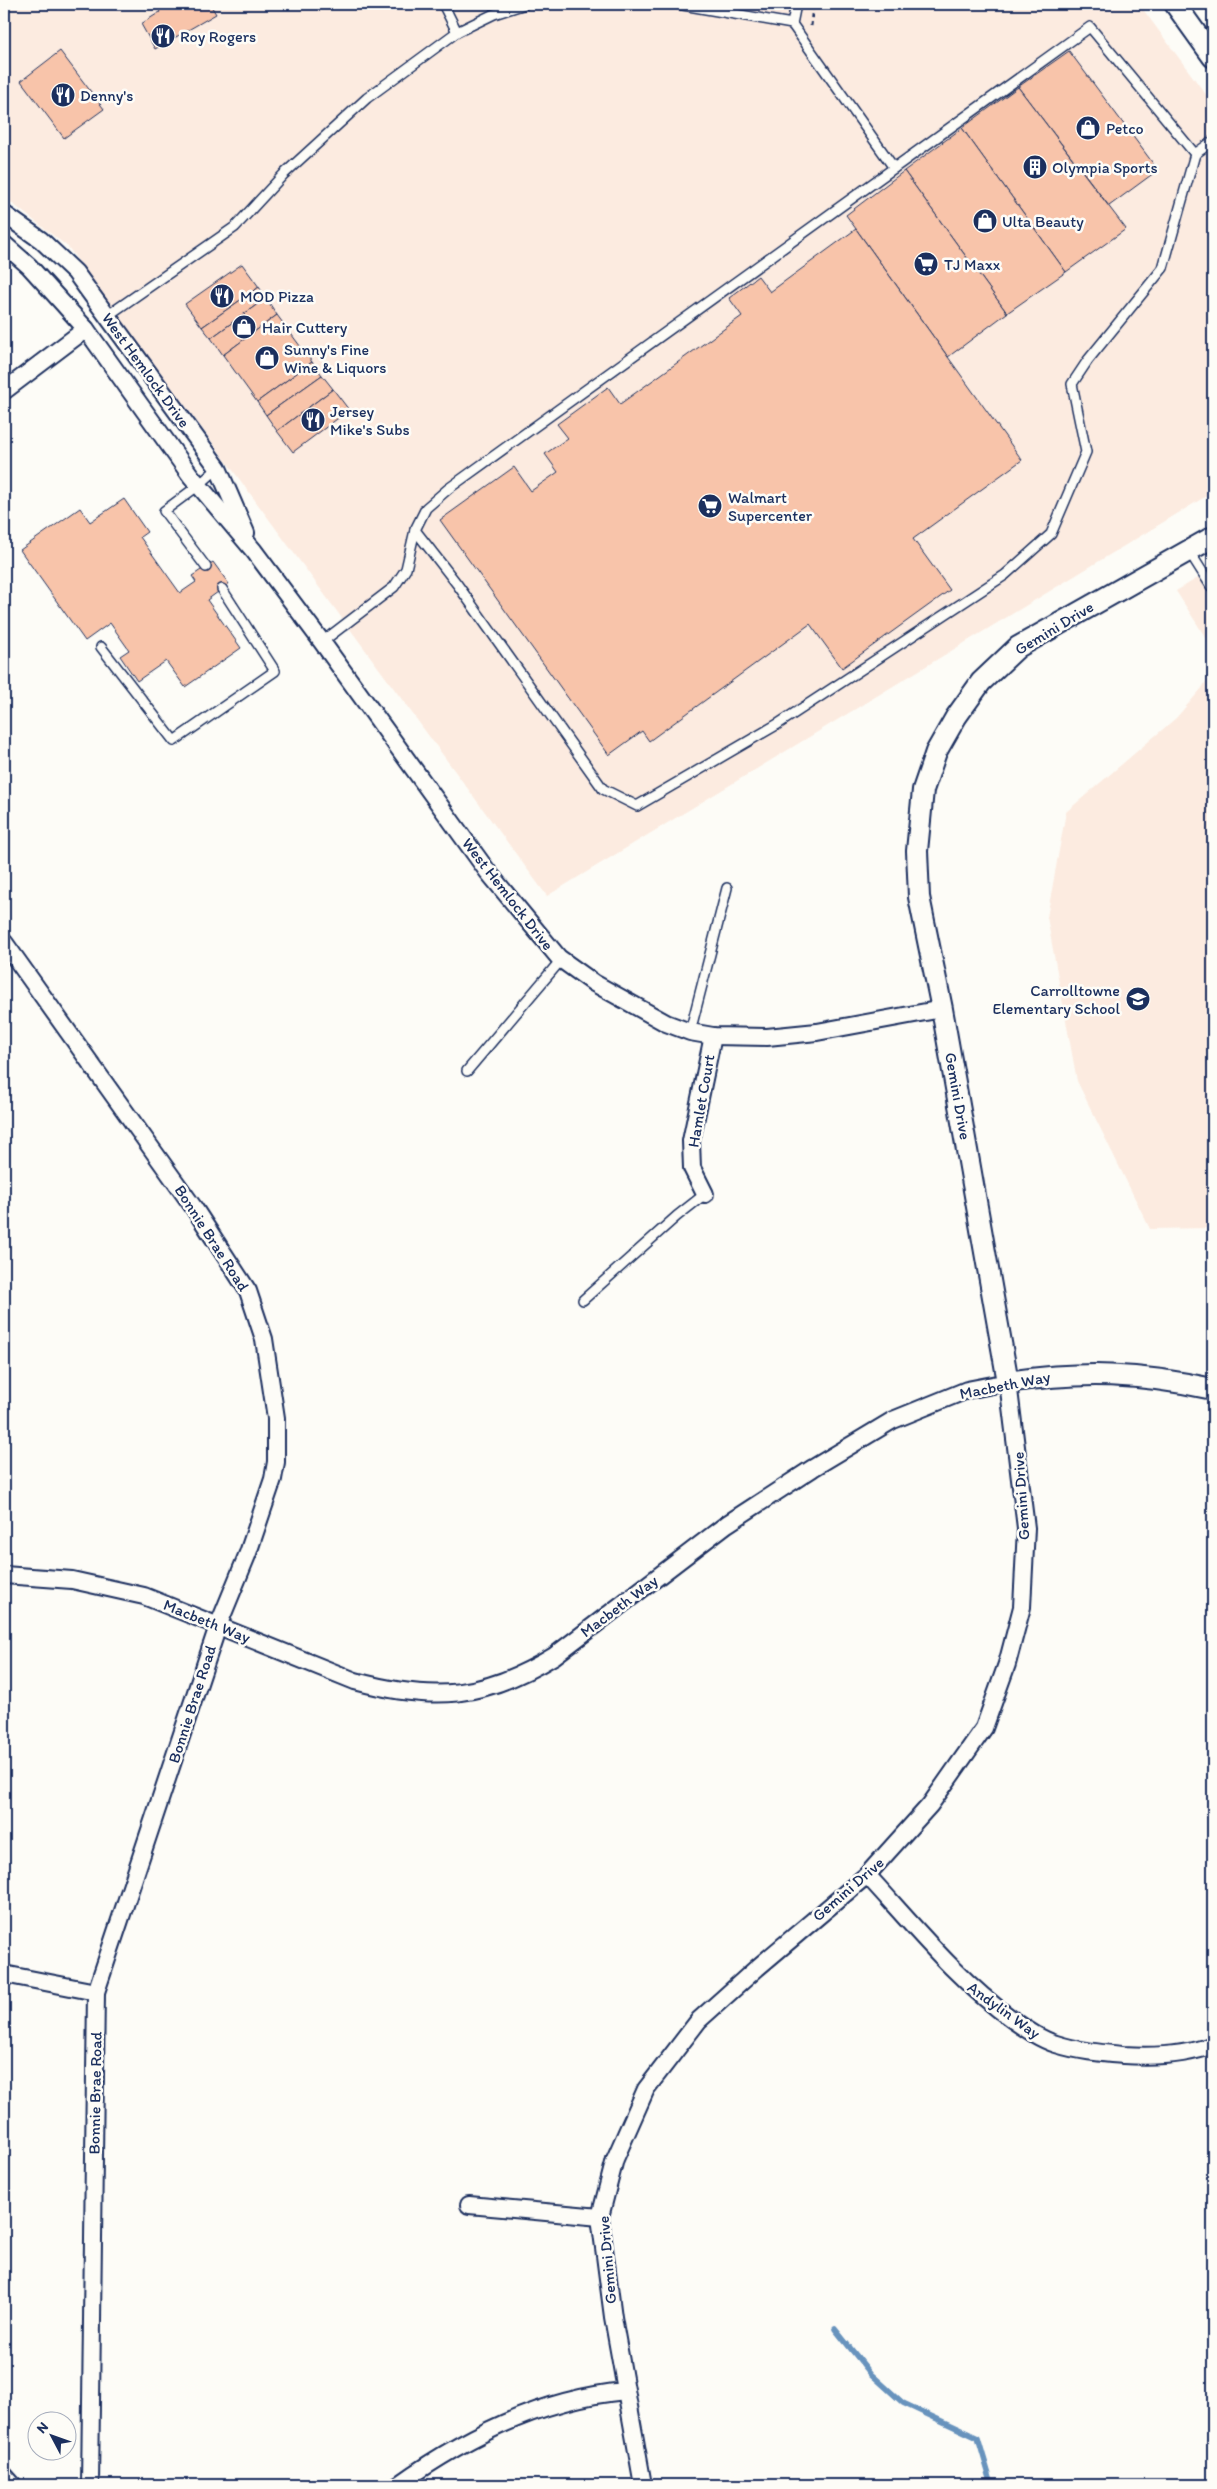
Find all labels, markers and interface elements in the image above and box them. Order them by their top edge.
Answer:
restaurant icon: Roy Rogers [150,23,176,49]
place label: Roy Rogers [180,27,256,46]
restaurant icon: Denny's [50,82,76,108]
place label: Denny's [80,86,133,105]
shop icon: Petco [1075,115,1101,141]
place label: Petco [1106,119,1144,138]
building icon: Olympia Sports [1022,154,1048,180]
place label: Olympia Sports [1052,158,1158,177]
shop icon: Ulta Beauty [972,208,998,234]
place label: Ulta Beauty [1002,212,1084,231]
supermarket icon: TJ Maxx [913,251,939,277]
place label: TJ Maxx [944,255,1001,274]
restaurant icon: MOD Pizza [209,283,235,309]
place label: MOD Pizza [240,287,314,306]
street label: West Hemlock Drive [98,309,194,431]
shop icon: Hair Cuttery [231,314,257,340]
place label: Hair Cuttery [262,318,348,337]
place label: Sunny's Fine Wine & Liquors [284,340,387,377]
shop icon: Sunny's Fine Wine & Liquors [254,345,280,371]
place label: Jersey Mike's Subs [330,402,410,439]
restaurant icon: Jersey Mike's Subs [300,407,326,433]
place label: Walmart Supercenter [728,488,813,525]
supermarket icon: Walmart Supercenter [697,493,723,519]
street label: Gemini Drive [1011,597,1097,659]
street label: West Hemlock Drive [458,834,558,954]
place label: Carrolltowne Elementary School [992,981,1120,1018]
school or university icon: Carrolltowne Elementary School [1125,986,1151,1012]
street label: Gemini Drive [941,1051,975,1141]
street label: Hamlet Court [683,1053,719,1149]
street label: Bonnie Brae Road [171,1181,254,1295]
street label: Macbeth Way [958,1367,1052,1403]
street label: Gemini Drive [1008,1451,1034,1541]
street label: Macbeth Way [577,1570,662,1641]
street label: Macbeth Way [161,1595,254,1647]
street label: Bonnie Brae Road [164,1642,220,1765]
street label: Gemini Drive [808,1853,888,1925]
street label: Andylin Way [964,1977,1044,2043]
street label: Bonnie Brae Road [84,2031,106,2155]
street label: Gemini Drive [594,2215,620,2305]
north arrow [28,2412,78,2462]
text: N [33,2419,52,2437]

